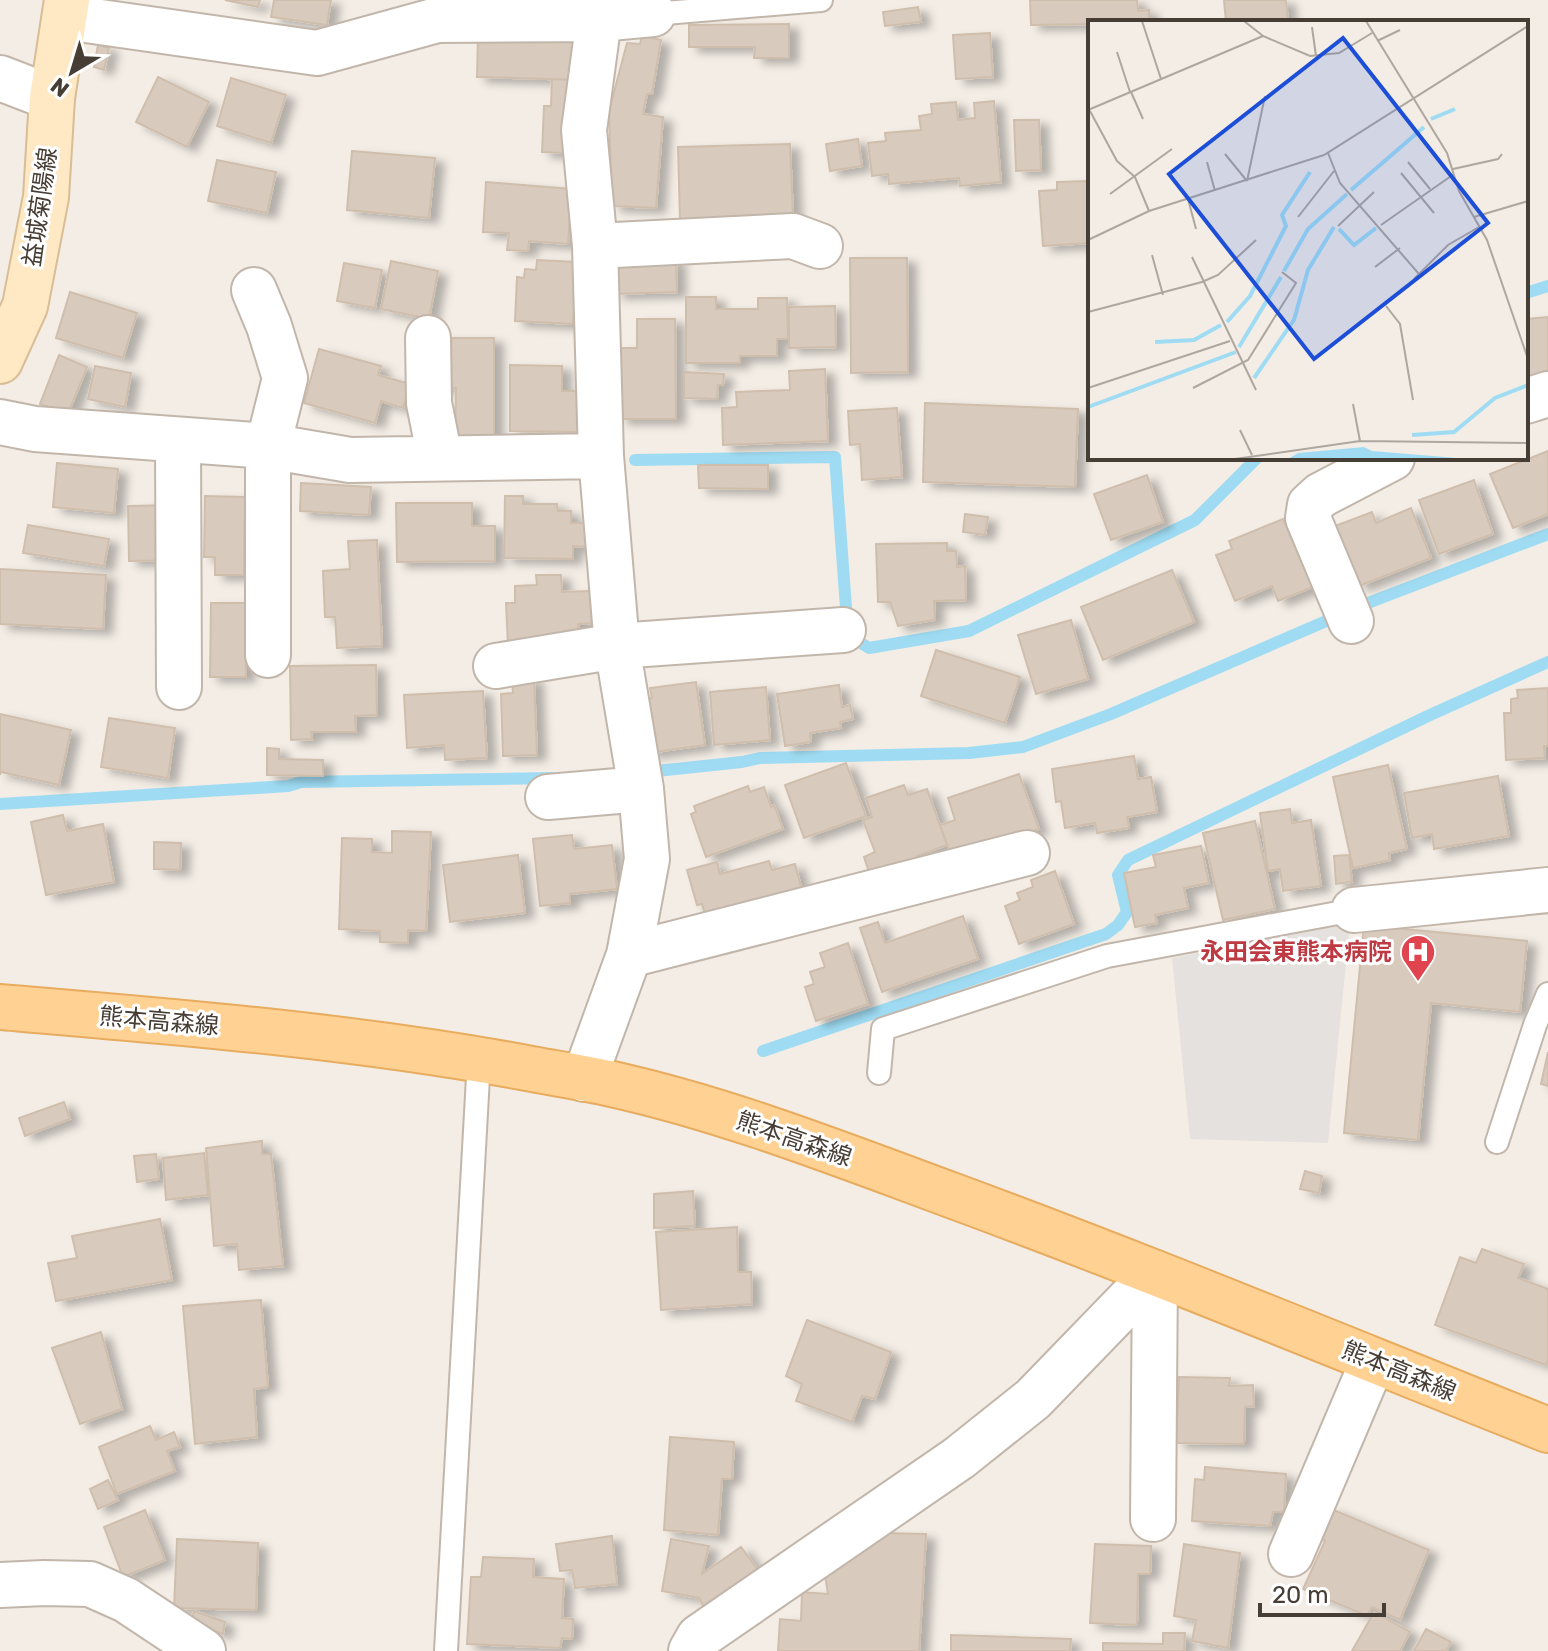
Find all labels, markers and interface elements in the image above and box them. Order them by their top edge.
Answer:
inset map [1088,20,1528,460]
north arrow [32,32,112,112]
text: N [45,72,75,103]
street label: 益城菊陽線 [18,146,62,268]
hospital icon: 永田会東熊本病院 [1399,933,1437,983]
place label: 永田会東熊本病院 [1200,938,1392,966]
street label: 熊本高森線 [98,1002,220,1040]
street label: 熊本高森線 [733,1106,855,1172]
street label: 熊本高森線 [1338,1336,1460,1406]
scale bar [1260,1567,1384,1617]
text: 20 m [1272,1581,1329,1609]

